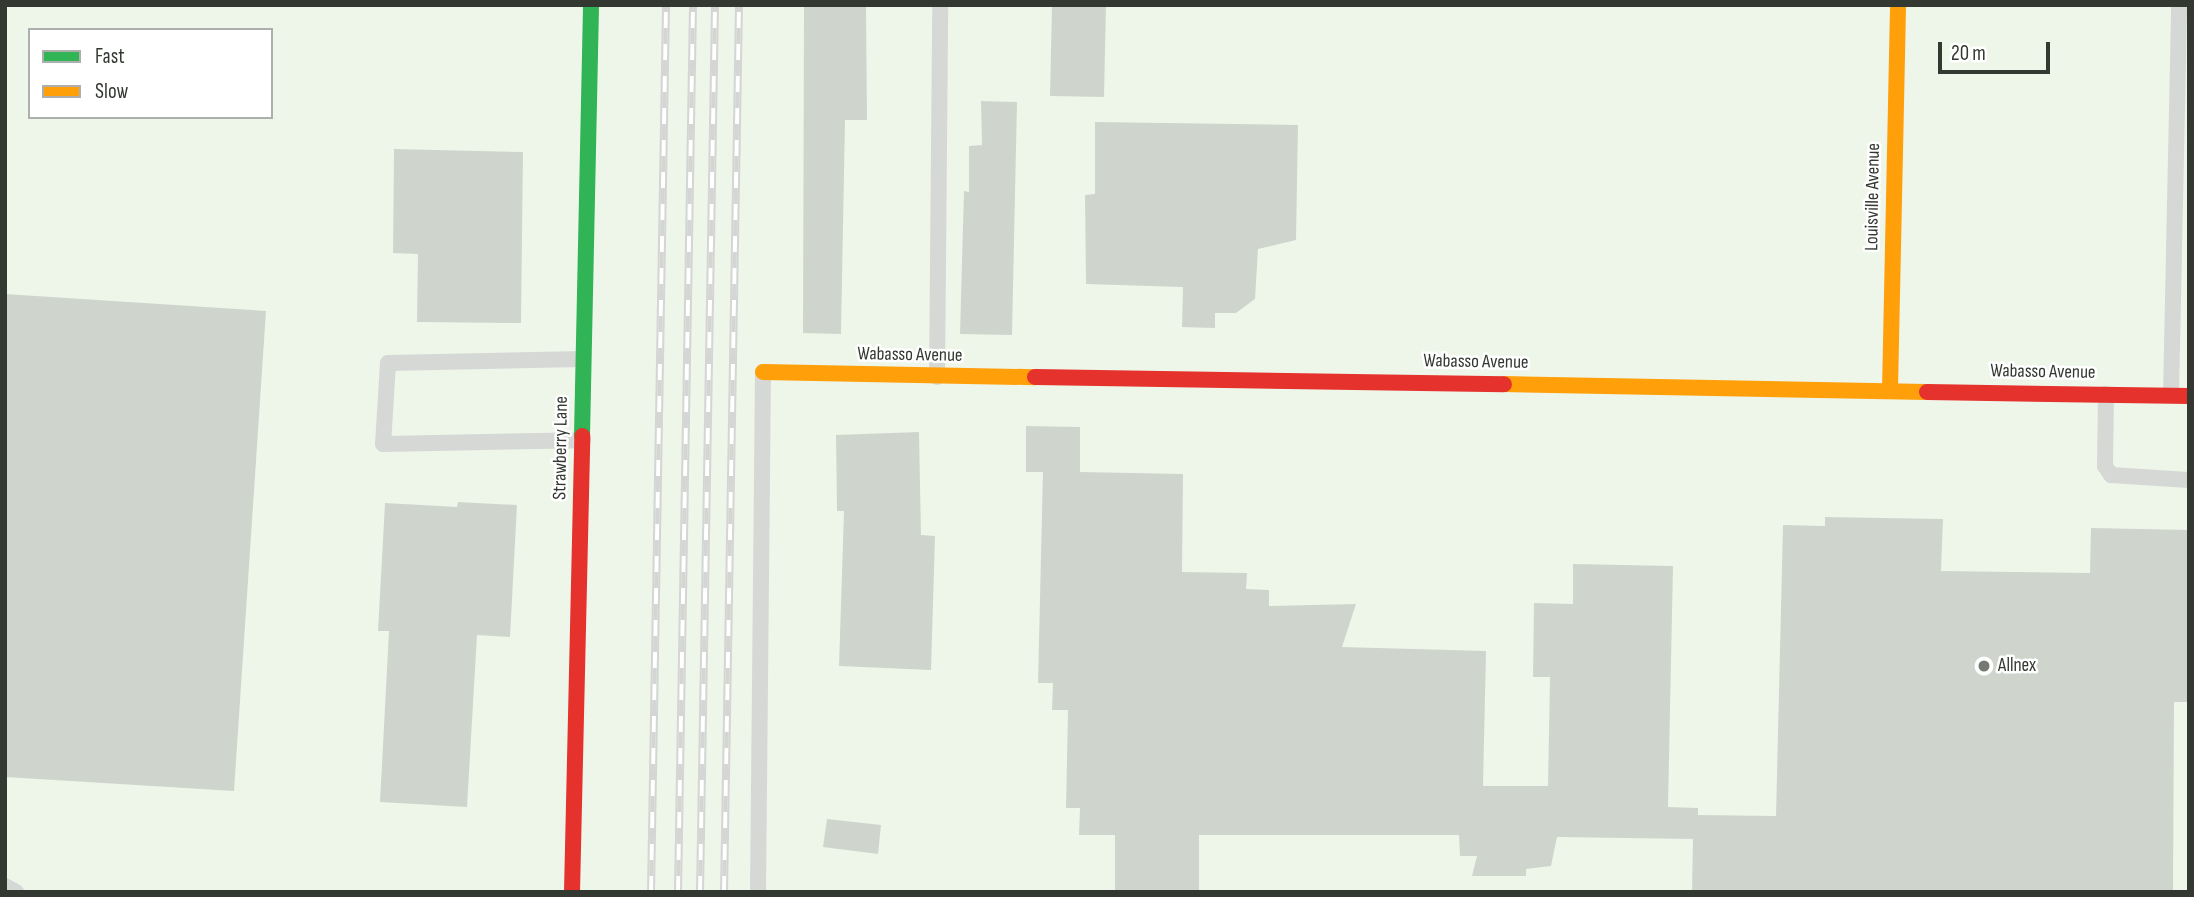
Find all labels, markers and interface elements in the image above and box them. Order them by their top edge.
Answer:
legend [28,28,273,119]
scale bar [1942,28,2054,72]
text: 20 m [1951,41,1986,66]
text: Fast [95,44,125,69]
text: Slow [95,79,128,104]
street label: Louisville Avenue [1861,143,1885,251]
street label: Wabasso Avenue [857,343,963,367]
street label: Wabasso Avenue [1423,350,1529,374]
street label: Wabasso Avenue [1990,360,2096,384]
street label: Strawberry Lane [549,396,573,500]
place label: Allnex [1998,655,2036,677]
marker: Allnex [1976,658,1992,674]

